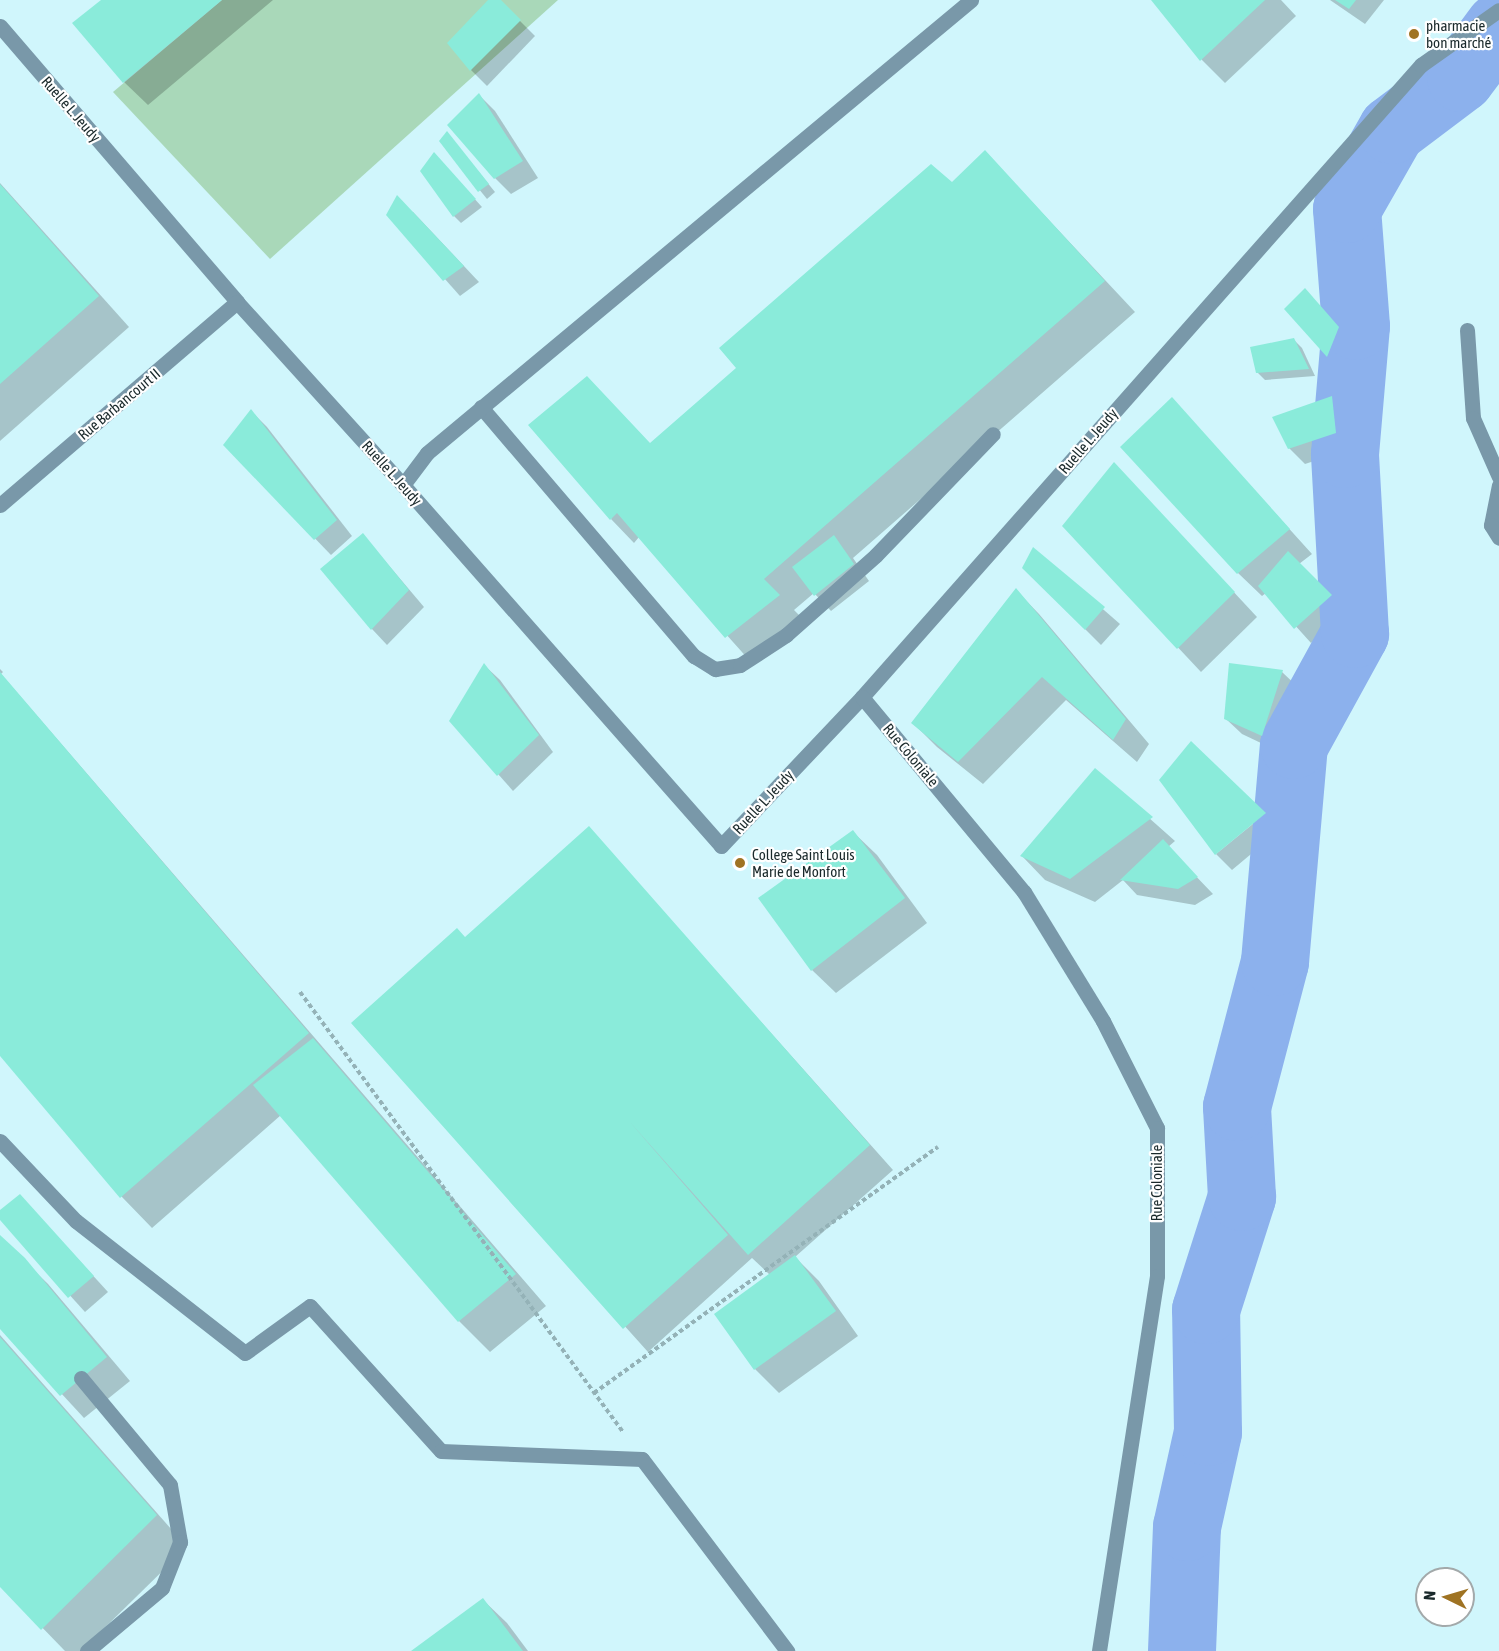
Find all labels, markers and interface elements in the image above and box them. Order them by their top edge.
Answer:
place label: pharmacie bon marché [1426,16,1491,51]
marker: pharmacie bon marché [1407,27,1421,41]
street label: Ruelle L. Jeudy [38,73,104,145]
street label: Rue Barbancourt II [74,364,164,444]
street label: Ruelle L. Jeudy [1055,405,1121,477]
street label: Ruelle L. Jeudy [358,437,426,509]
street label: Rue Coloniale [879,720,943,790]
street label: Ruelle L. Jeudy [729,766,797,838]
place label: College Saint Louis Marie de Monfort [752,845,855,880]
marker: College Saint Louis Marie de Monfort [733,856,747,870]
street label: Rue Coloniale [1148,1145,1166,1221]
north arrow [1415,1567,1475,1627]
text: N [1420,1590,1438,1601]

